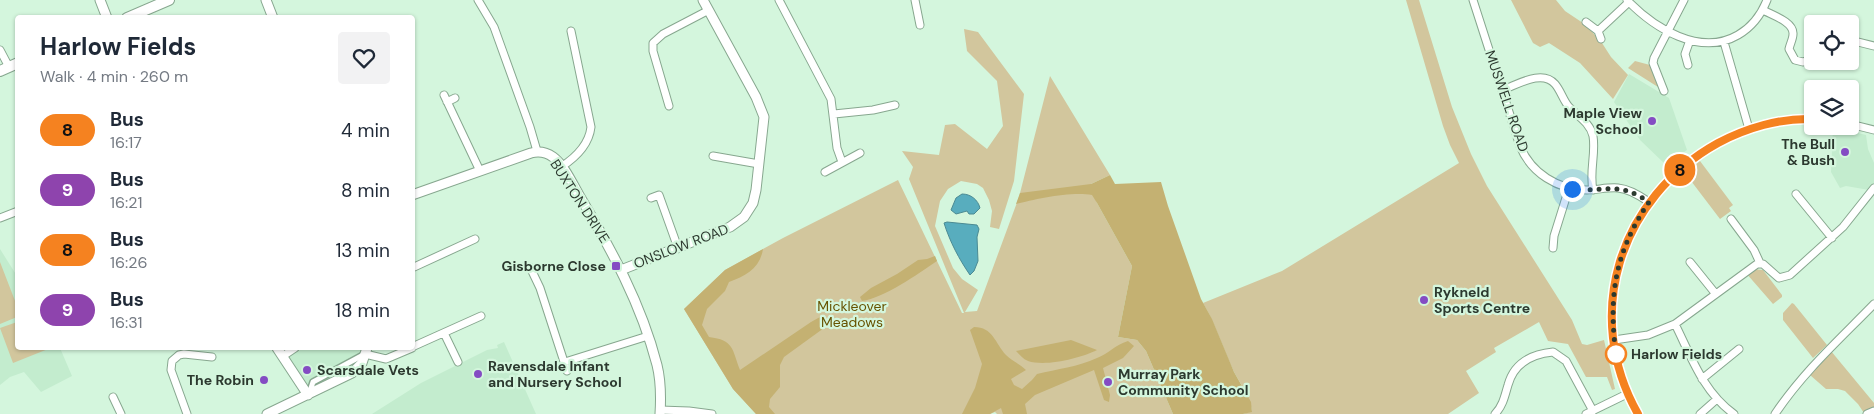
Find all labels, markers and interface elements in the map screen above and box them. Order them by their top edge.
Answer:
map controls [1804,15,1859,135]
button: locate [1804,15,1859,70]
text: Harlow Fields [40,31,196,62]
button: heart [338,32,390,84]
street label: MUSWELL ROAD [1481,48,1533,154]
text: Walk · 4 min · 260 m [40,66,188,87]
button: layers [1804,80,1859,135]
place label: Maple View School [1563,104,1643,138]
text: Bus [110,107,144,132]
marker: Maple View School [1646,115,1658,127]
text: 8 [62,118,73,142]
text: 4 min [341,118,390,143]
text: 16:17 [110,132,142,153]
place label: The Bull & Bush [1781,135,1835,169]
marker: The Bull & Bush [1839,146,1851,158]
line badge: 8 [1664,154,1696,186]
street label: BUXTON DRIVE [546,156,614,246]
text: 8 [1674,158,1686,182]
text: Bus [110,167,144,192]
your location [1560,177,1585,202]
text: 9 [62,178,73,202]
text: 8 min [341,178,390,203]
text: 16:21 [110,192,142,213]
street label: ONSLOW ROAD [631,220,731,272]
text: Bus [110,227,144,252]
text: 8 [62,238,73,262]
text: 13 min [335,238,390,263]
text: 16:26 [110,252,148,273]
place label: Gisborne Close [502,257,606,275]
marker: Gisborne Close [610,260,622,272]
place label: Rykneld Sports Centre [1434,283,1530,317]
text: Bus [110,287,144,312]
marker: Rykneld Sports Centre [1418,294,1430,306]
park label: Mickleover Meadows [817,297,887,331]
text: 9 [62,298,73,322]
text: 18 min [335,298,390,323]
text: 16:31 [110,312,142,333]
marker: Harlow Fields [1605,343,1627,365]
place label: Harlow Fields [1631,345,1722,363]
place label: Ravensdale Infant and Nursery School [488,357,622,391]
place label: Scarsdale Vets [317,361,419,379]
marker: Scarsdale Vets [301,364,313,376]
place label: Murray Park Community School [1118,365,1249,399]
marker: Ravensdale Infant and Nursery School [472,368,484,380]
place label: The Robin [187,371,254,389]
marker: The Robin [258,374,270,386]
marker: Murray Park Community School [1102,376,1114,388]

